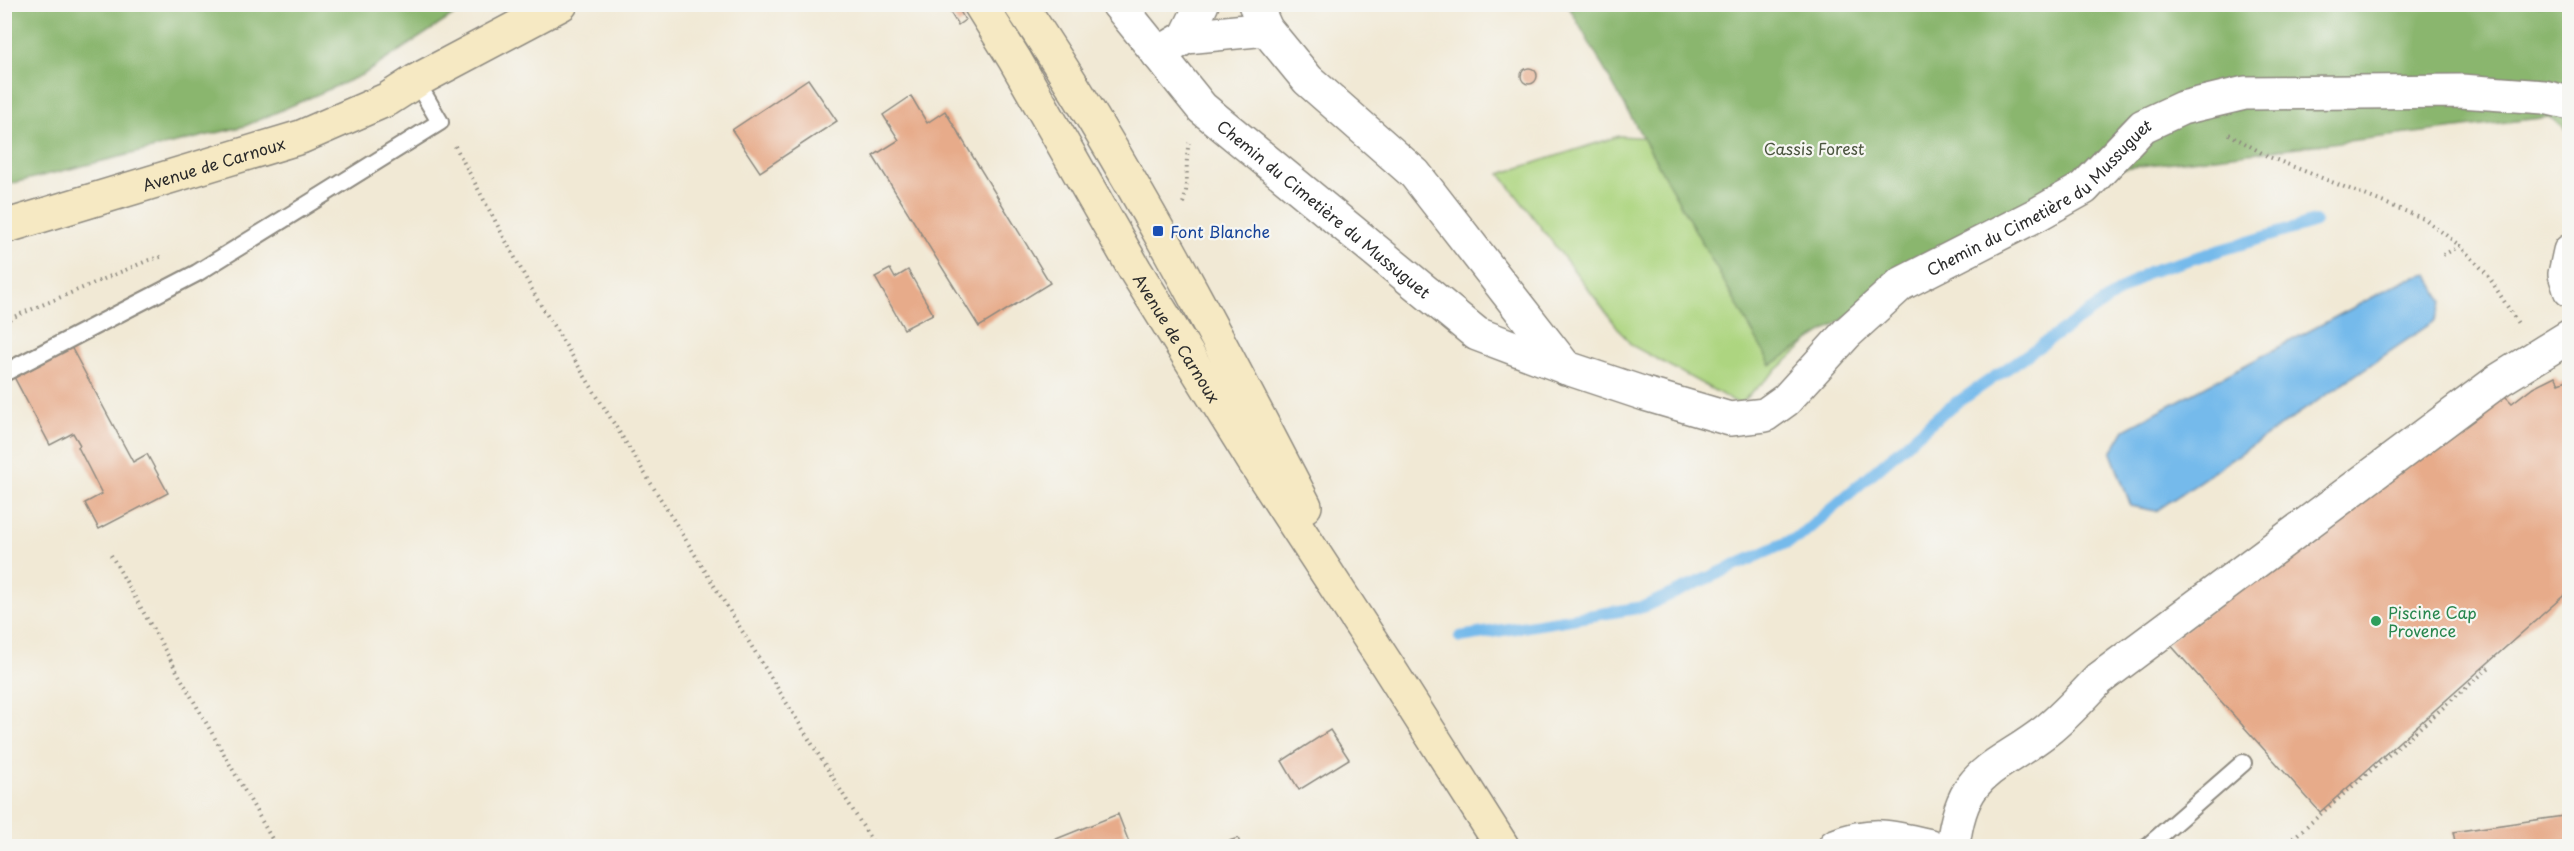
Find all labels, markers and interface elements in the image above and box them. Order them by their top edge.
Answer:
street label: Chemin du Cimetière du Mussuguet [1922,112,2155,281]
street label: Chemin du Cimetière du Mussuguet [1212,114,1437,304]
street label: Avenue de Carnoux [139,130,288,196]
park label: Cassis Forest [1764,136,1864,160]
place label: Font Blanche [1170,219,1270,243]
marker: Font Blanche [1151,224,1165,238]
street label: Avenue de Carnoux [1128,269,1227,407]
place label: Piscine Cap Provence [2388,600,2477,642]
marker: Piscine Cap Provence [2369,614,2383,628]

